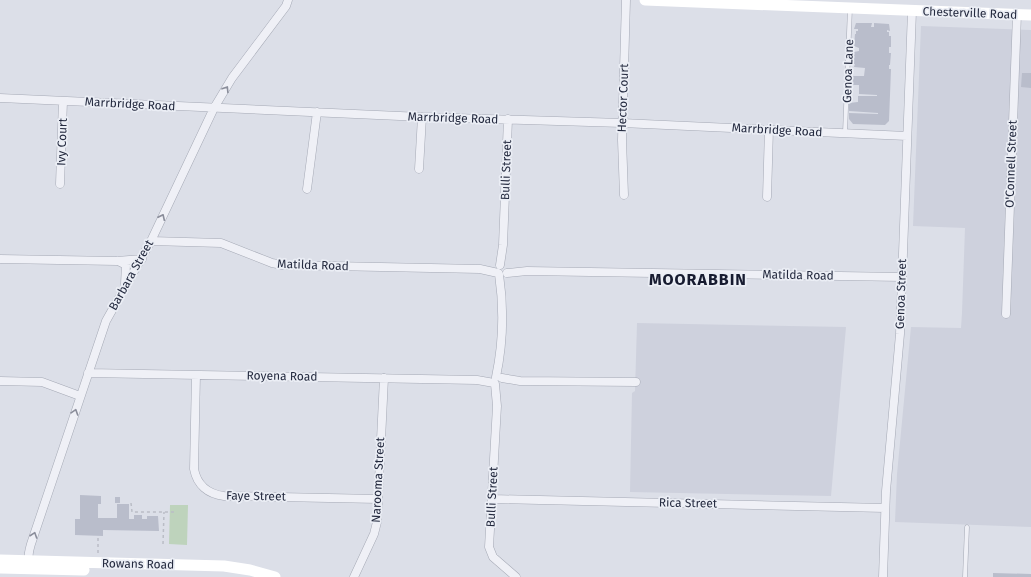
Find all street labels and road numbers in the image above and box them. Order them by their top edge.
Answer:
street label: Chesterville Road [922,4,1018,22]
street label: Genoa Lane [840,39,856,103]
street label: Hector Court [615,63,631,133]
street label: Marrbridge Road [84,95,176,113]
street label: Marrbridge Road [407,109,499,127]
street label: Ivy Court [54,117,70,166]
street label: O'Connell Street [1002,119,1020,208]
street label: Marrbridge Road [731,121,823,139]
street label: Bulli Street [498,139,514,200]
street label: Barbara Street [106,237,156,313]
street label: Matilda Road [277,257,349,273]
street label: Genoa Street [893,258,909,329]
street label: Matilda Road [762,267,834,283]
street label: Royena Road [246,368,318,384]
street label: Narooma Street [369,436,387,523]
street label: Bulli Street [483,466,501,528]
street label: Faye Street [226,488,287,504]
street label: Rica Street [659,495,718,511]
street label: Rowans Road [102,556,174,572]

